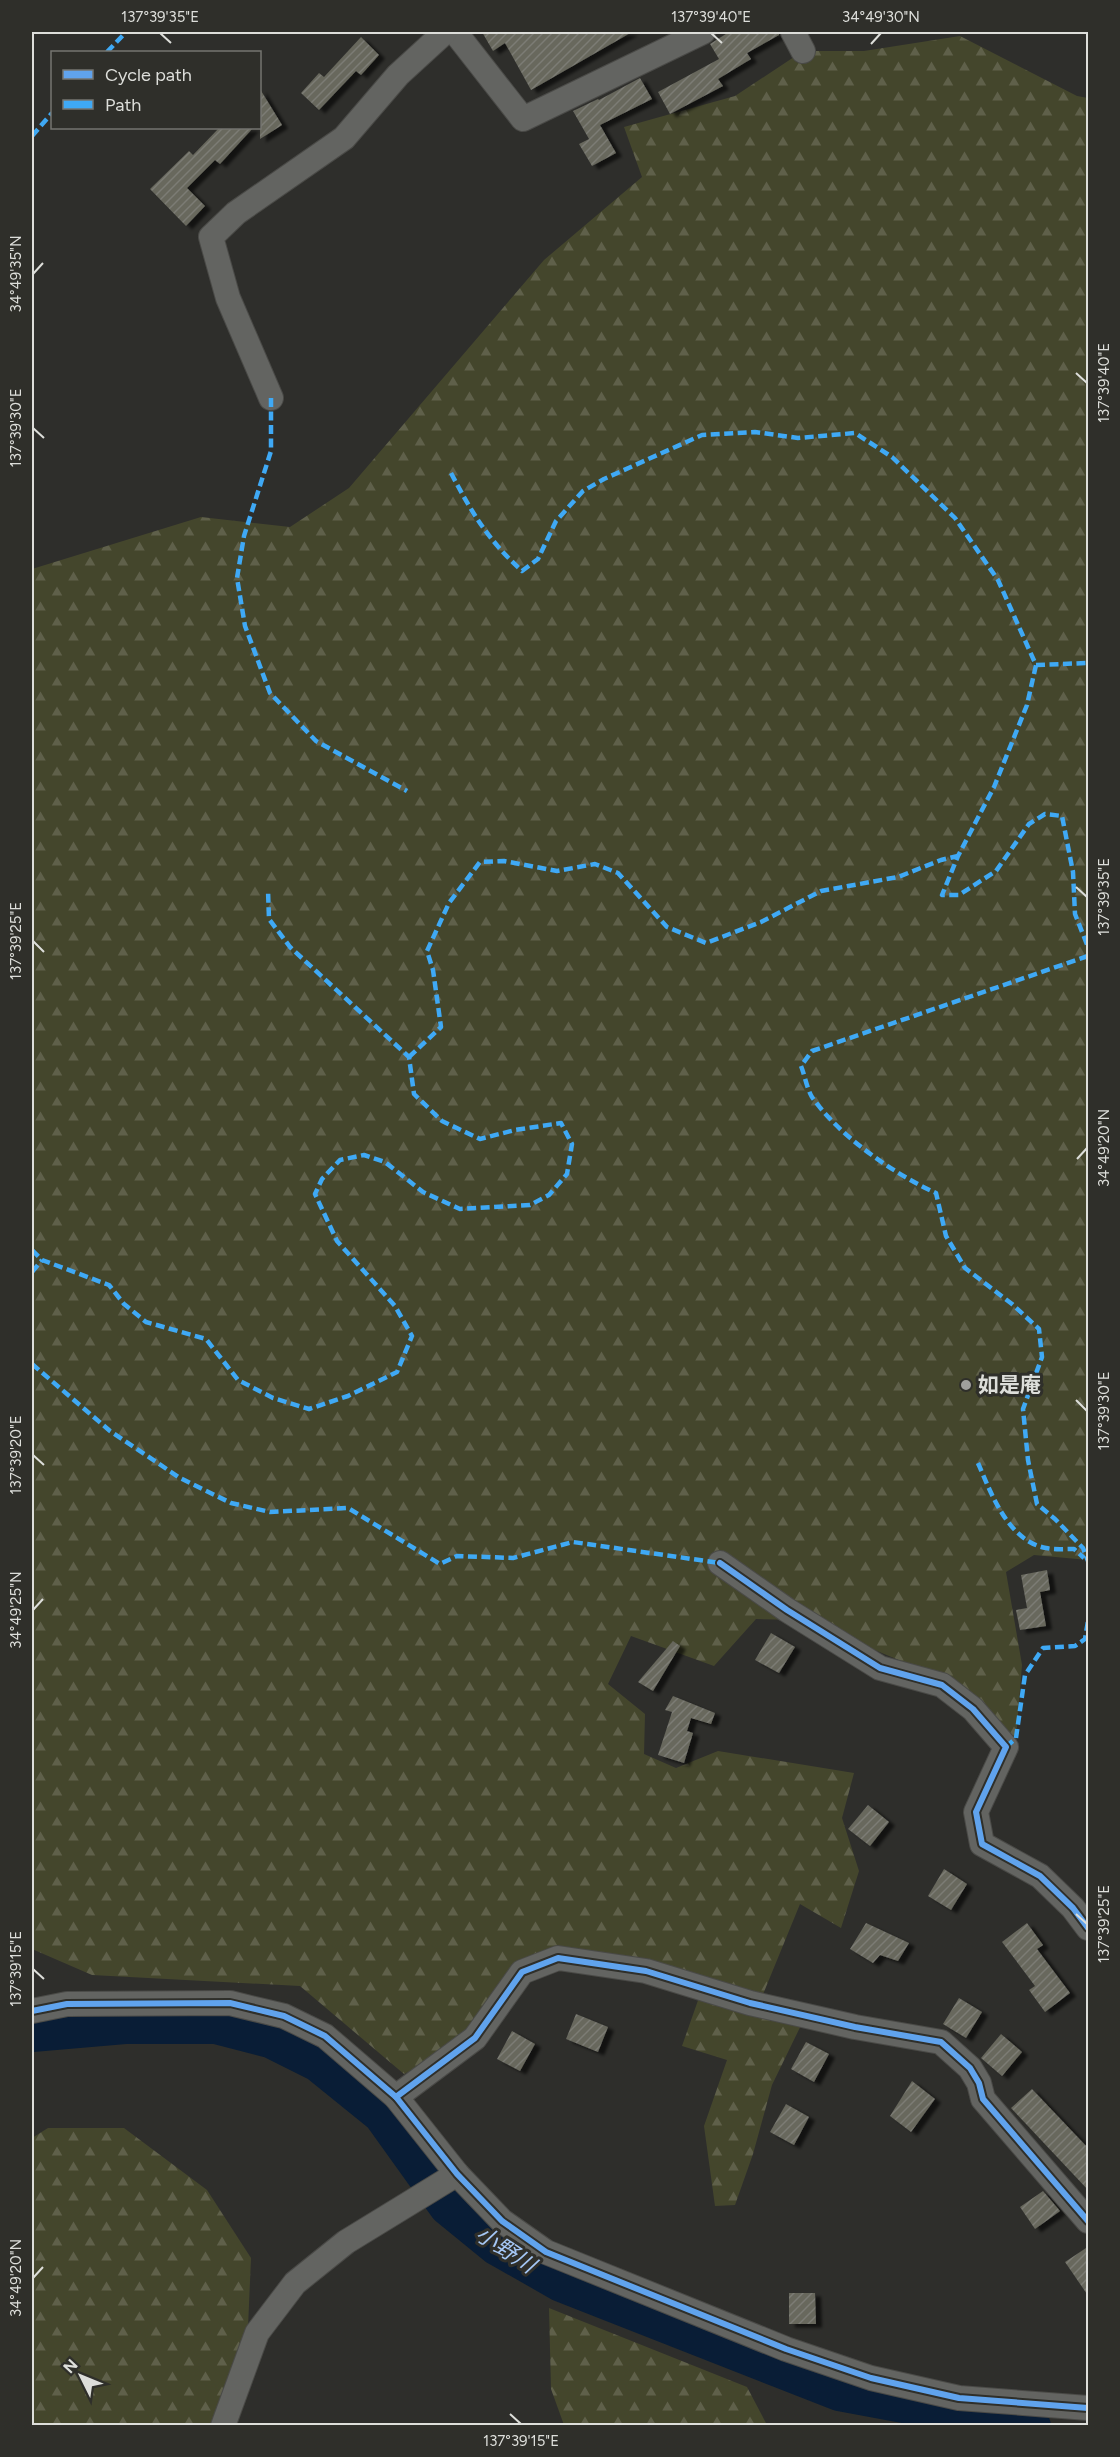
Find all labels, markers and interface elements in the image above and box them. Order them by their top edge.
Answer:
text: 137°39'35"E [121,8,199,26]
text: 137°39'40"E [671,8,751,26]
text: 34°49'30"N [842,8,920,26]
legend [51,51,261,129]
text: Cycle path [105,64,192,86]
text: Path [105,94,141,116]
text: 34°49'35"N [7,235,25,313]
text: 137°39'40"E [1095,343,1113,423]
text: 137°39'30"E [7,388,25,468]
text: 137°39'35"E [1095,858,1113,936]
text: 137°39'25"E [7,902,25,980]
text: 34°49'20"N [1095,1109,1113,1187]
text: 137°39'30"E [1095,1371,1113,1451]
place label: 如是庵 [978,1372,1041,1397]
marker: 如是庵 [959,1378,973,1392]
text: 137°39'20"E [7,1415,25,1495]
text: 34°49'25"N [7,1571,25,1649]
text: 137°39'25"E [1095,1885,1113,1963]
text: 137°39'15"E [7,1931,25,2007]
water label: 小野川 [471,2220,542,2280]
text: 34°49'20"N [7,2239,25,2317]
north arrow [51,2346,111,2406]
text: N [59,2355,82,2377]
text: 137°39'15"E [483,2432,559,2450]

